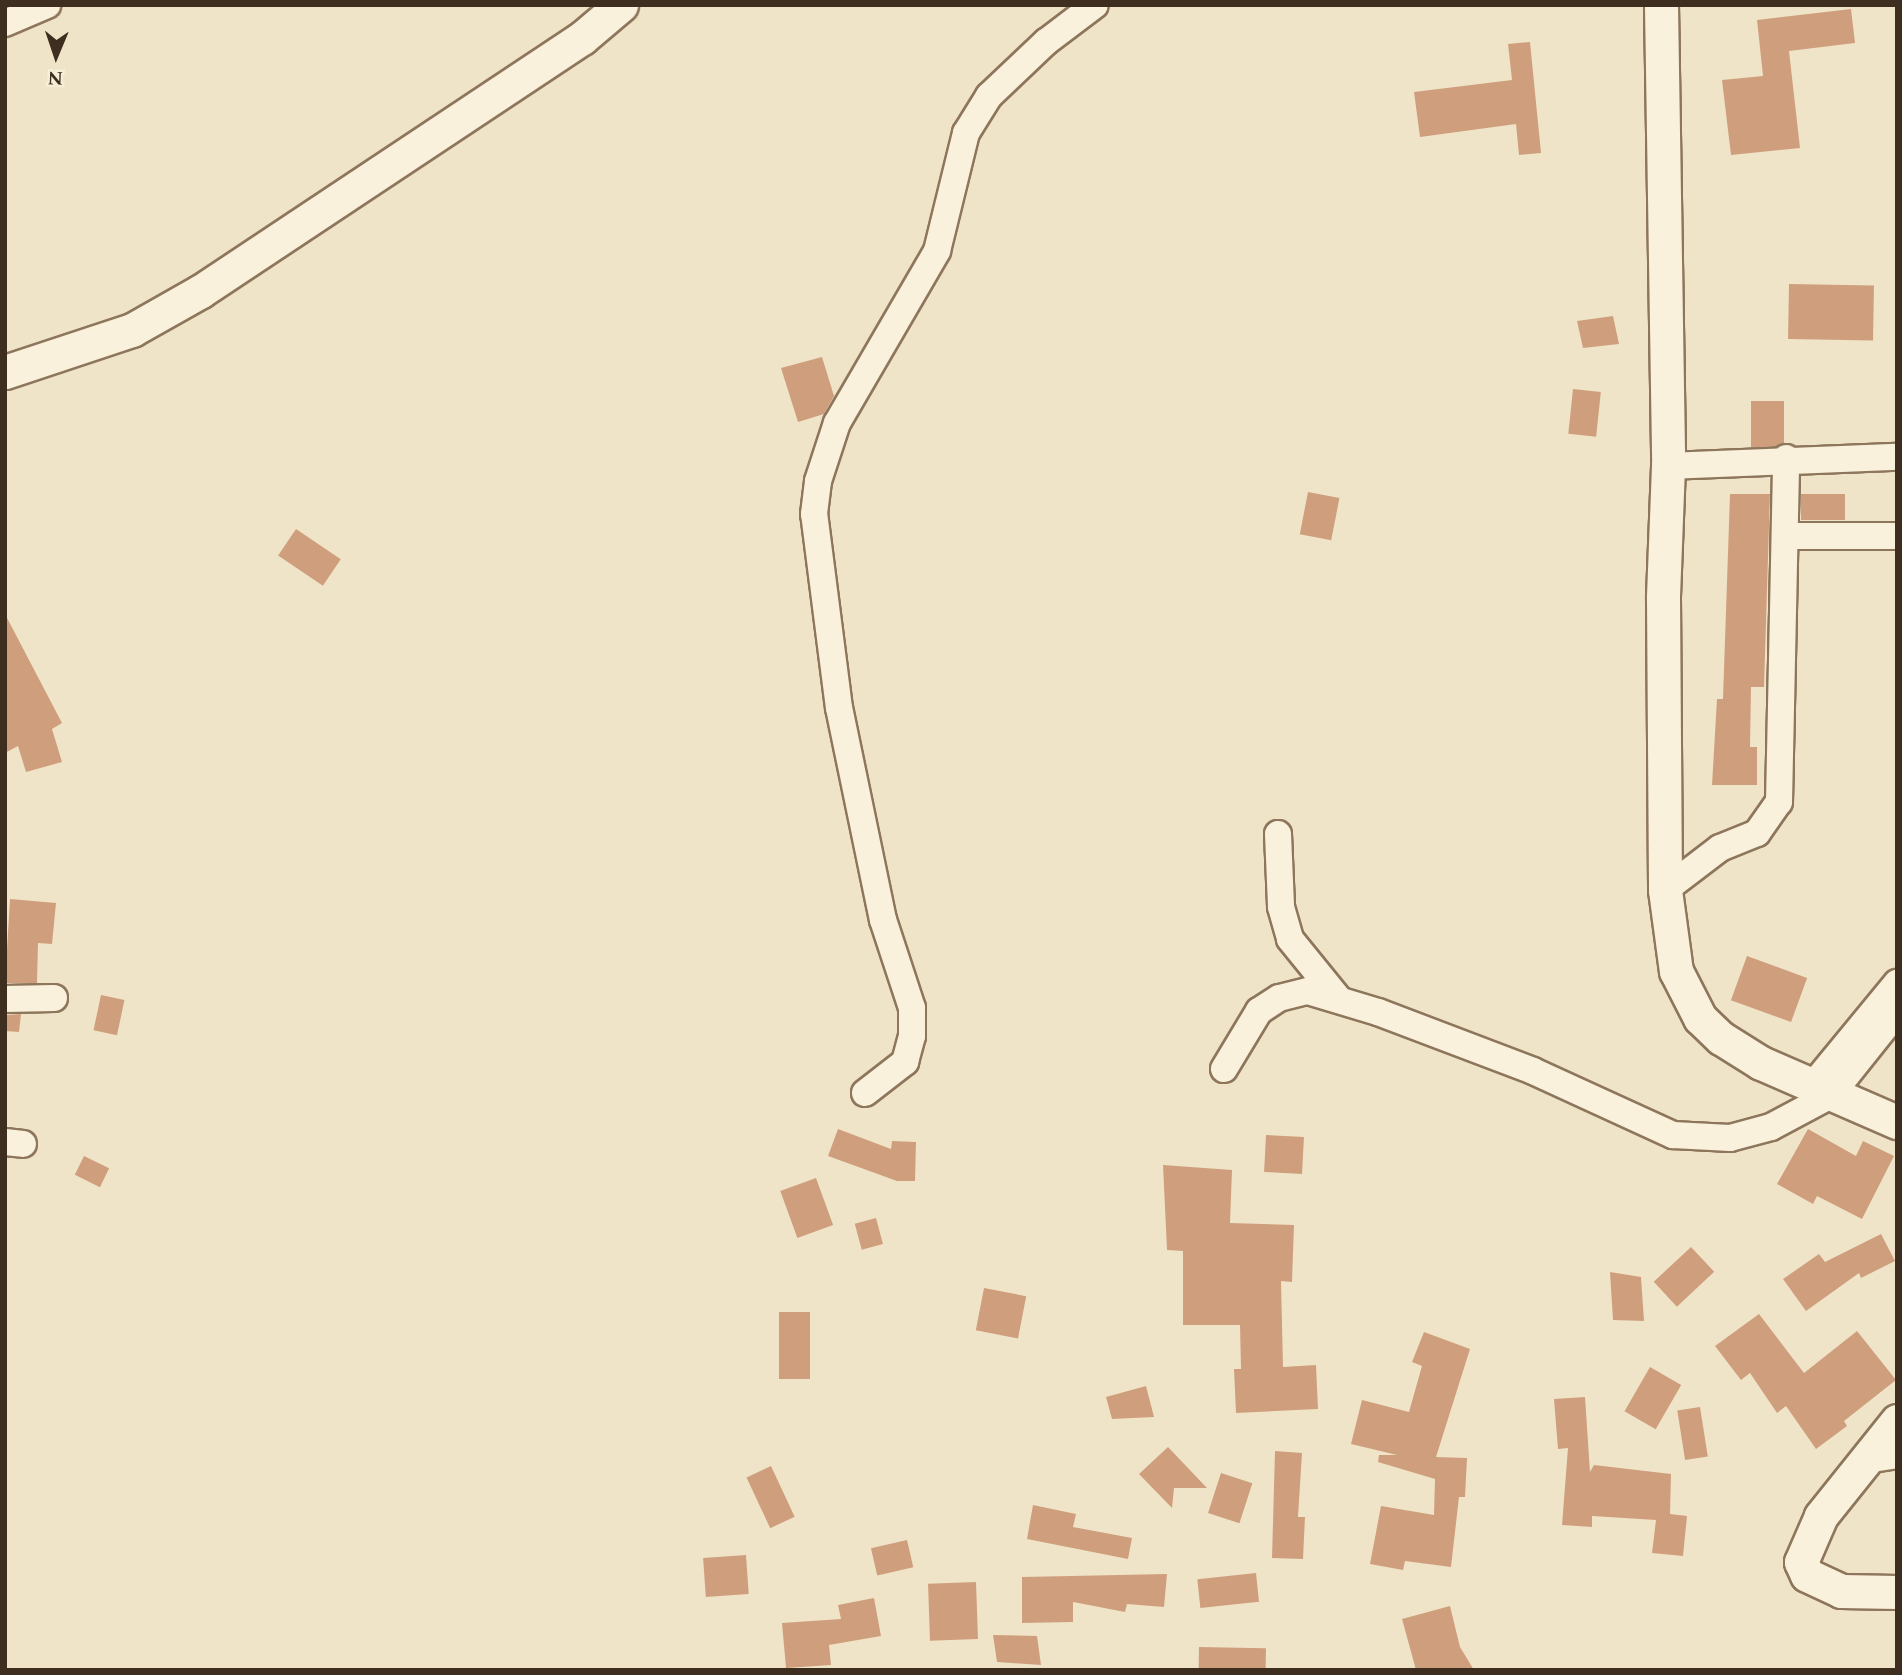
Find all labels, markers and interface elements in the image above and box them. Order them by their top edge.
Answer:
north arrow [21,21,91,91]
text: N [47,63,64,92]

